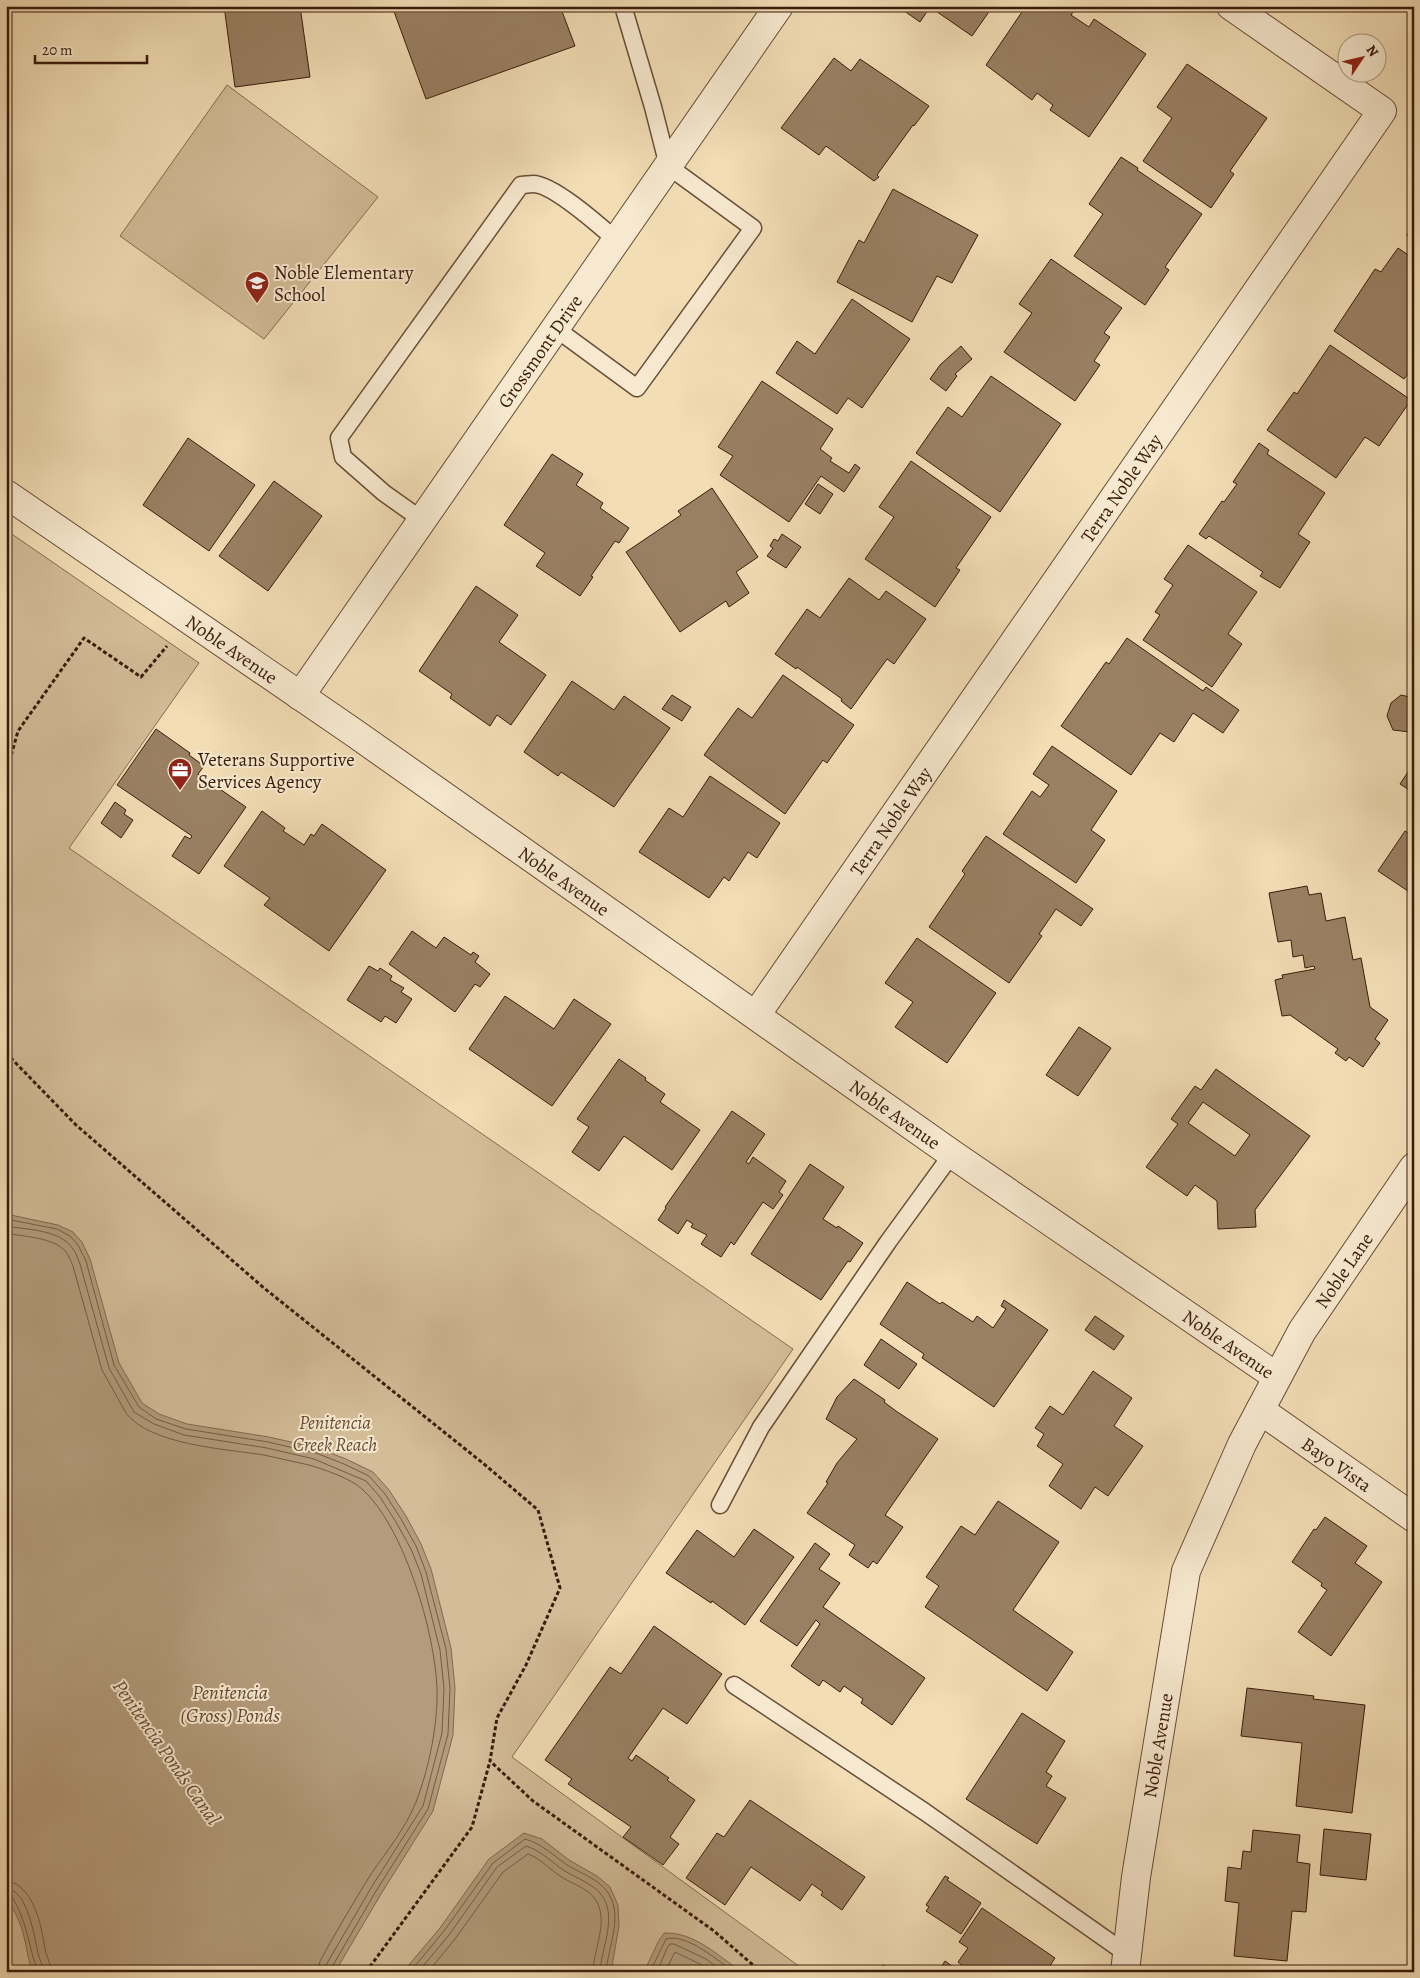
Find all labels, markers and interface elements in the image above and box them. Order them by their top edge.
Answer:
scale bar [35,32,148,64]
north arrow [1338,32,1388,82]
text: 20 m [42,40,73,60]
text: N [1362,41,1383,60]
place label: Noble Elementary School [274,260,414,308]
school or university icon: Noble Elementary School [244,270,270,304]
street label: Grossmont Drive [492,290,589,413]
street label: Terra Noble Way [1075,428,1169,548]
street label: Noble Avenue [180,609,282,690]
place label: Veterans Supportive Services Agency [197,747,355,795]
office icon: Veterans Supportive Services Agency [167,757,193,791]
street label: Terra Noble Way [844,761,938,881]
street label: Noble Avenue [513,840,614,923]
street label: Noble Avenue [844,1074,945,1156]
street label: Noble Lane [1309,1228,1380,1314]
street label: Noble Avenue [1177,1304,1279,1385]
park label: Penitencia Creek Reach [293,1410,377,1458]
street label: Bayo Vista [1296,1431,1377,1499]
water label: Penitencia Ponds Canal [106,1674,227,1830]
water label: Penitencia (Gross) Ponds [180,1679,280,1729]
street label: Noble Avenue [1137,1691,1180,1800]

